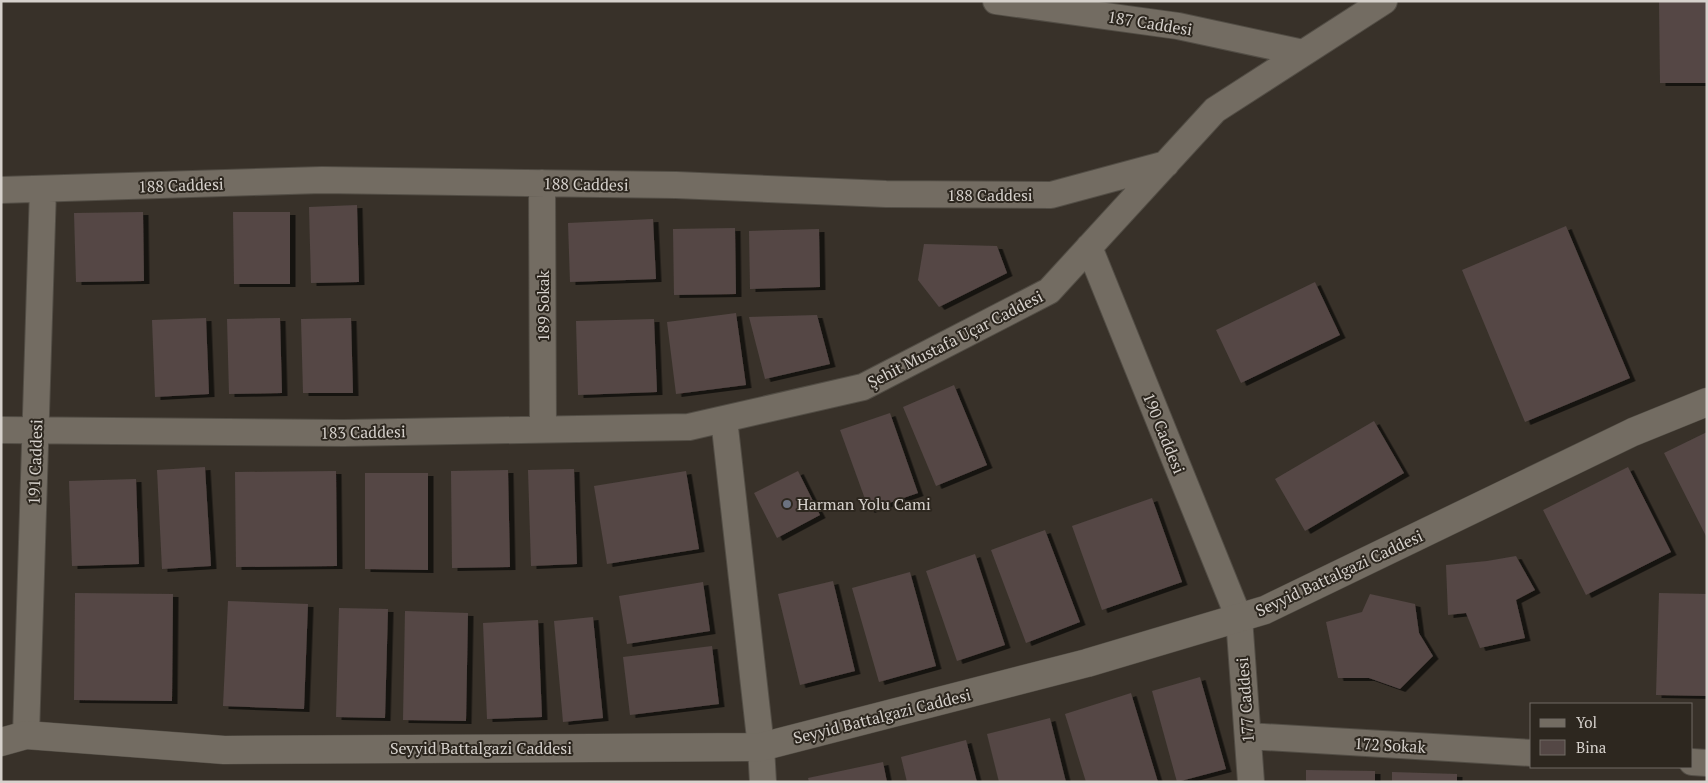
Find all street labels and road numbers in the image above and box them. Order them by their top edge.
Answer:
street label: 187 Caddesi [1106,5,1194,41]
street label: 188 Caddesi [543,172,629,196]
street label: 188 Caddesi [138,173,224,197]
street label: 188 Caddesi [947,184,1033,206]
street label: 189 Sokak [532,270,554,342]
street label: Şehit Mustafa Uçar Caddesi [863,285,1047,393]
street label: 190 Caddesi [1138,389,1190,477]
street label: 191 Caddesi [23,419,47,505]
street label: 183 Caddesi [320,420,406,444]
street label: Seyyid Battalgazi Caddesi [1252,524,1426,621]
street label: 177 Caddesi [1231,656,1259,743]
street label: Seyyid Battalgazi Caddesi [791,683,973,749]
street label: 172 Sokak [1354,732,1427,758]
street label: Seyyid Battalgazi Caddesi [390,737,572,759]

